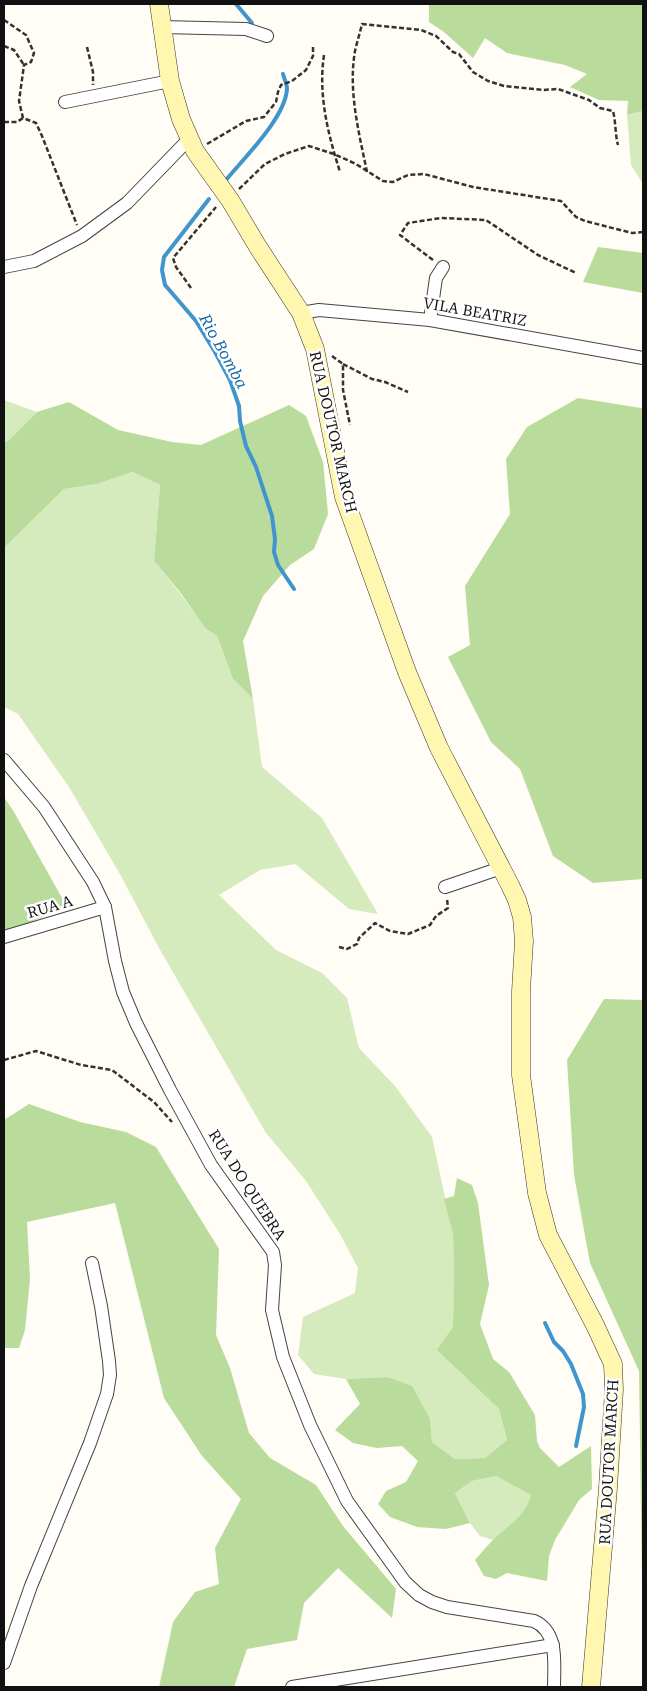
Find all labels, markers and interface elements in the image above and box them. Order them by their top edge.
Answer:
street label: VILA BEATRIZ [422,294,528,330]
water label: Rio Bomba [195,310,252,392]
street label: RUA DOUTOR MARCH [306,349,360,515]
street label: RUA A [25,892,75,922]
street label: RUA DO QUEBRA [205,1126,290,1244]
street label: RUA DOUTOR MARCH [596,1379,622,1545]

